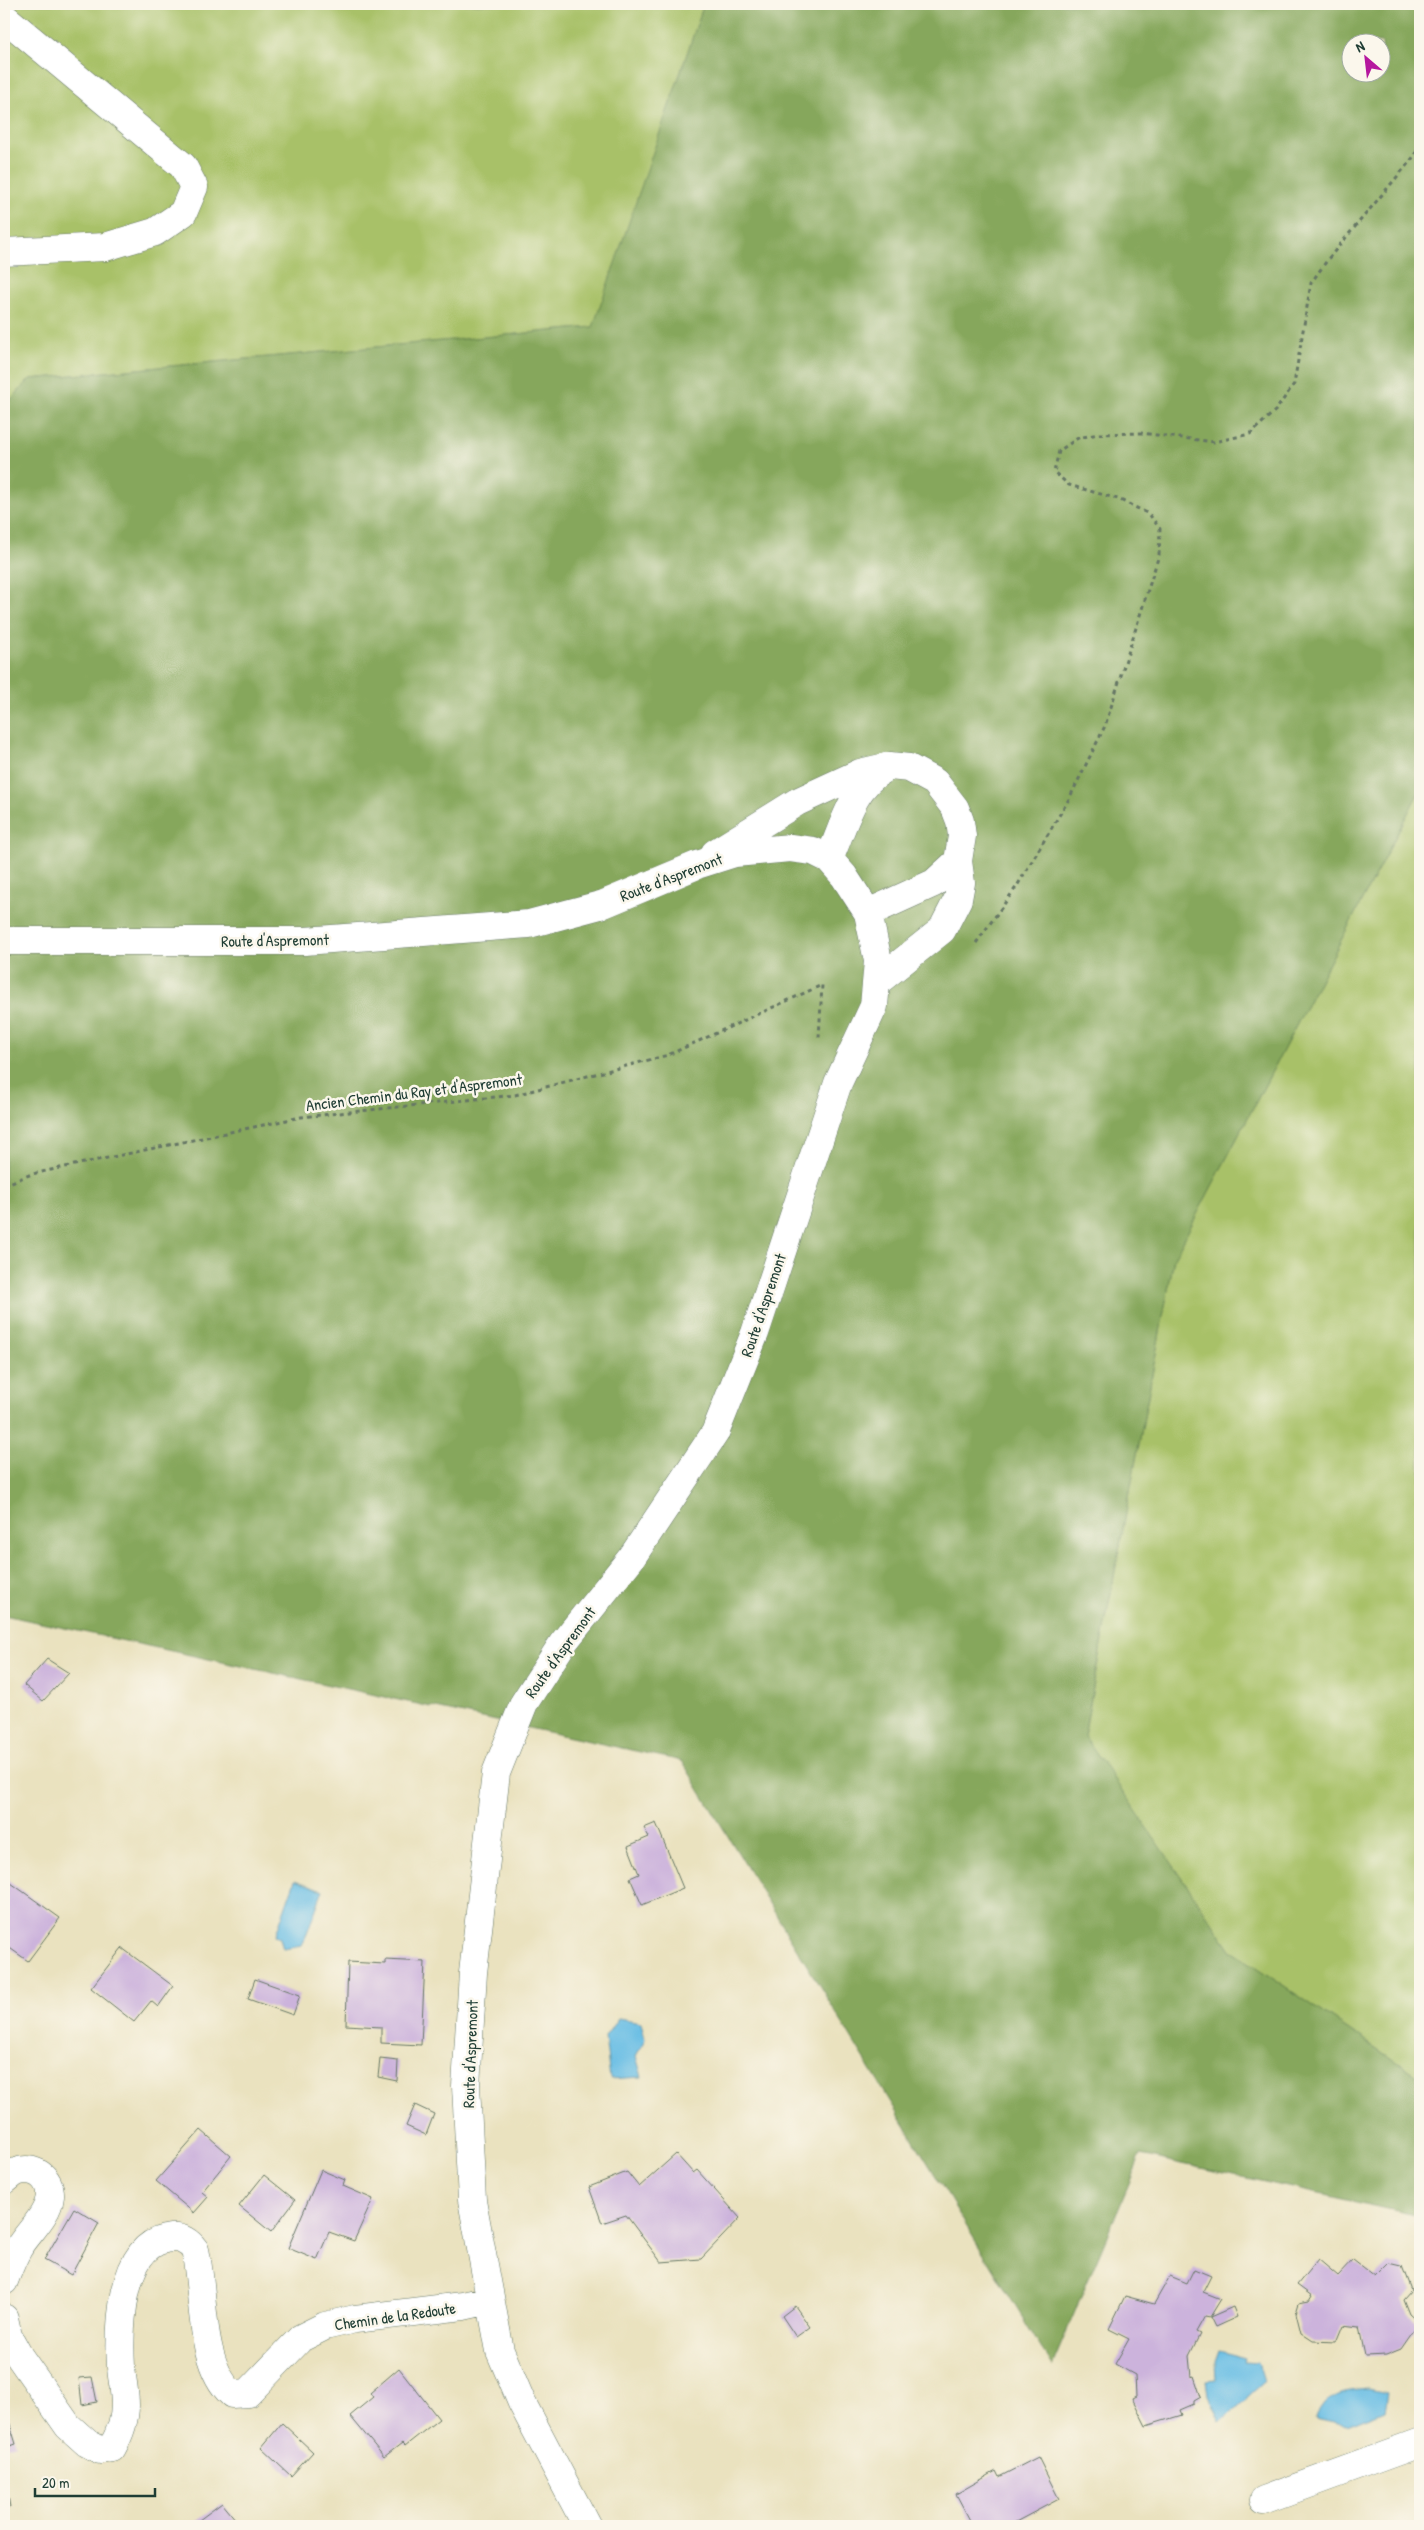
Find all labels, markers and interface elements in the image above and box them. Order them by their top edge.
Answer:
north arrow [1342,32,1392,82]
text: N [1352,36,1368,56]
street label: Route d'Aspremont [617,847,726,907]
street label: Route d'Aspremont [221,928,330,952]
street label: Ancien Chemin du Ray et d'Aspremont [305,1068,524,1116]
street label: Route d'Aspremont [735,1250,791,1360]
street label: Route d'Aspremont [519,1601,601,1702]
street label: Route d'Aspremont [457,1999,483,2108]
street label: Chemin de la Redoute [333,2297,458,2335]
scale bar [35,2465,155,2497]
text: 20 m [42,2472,69,2493]

